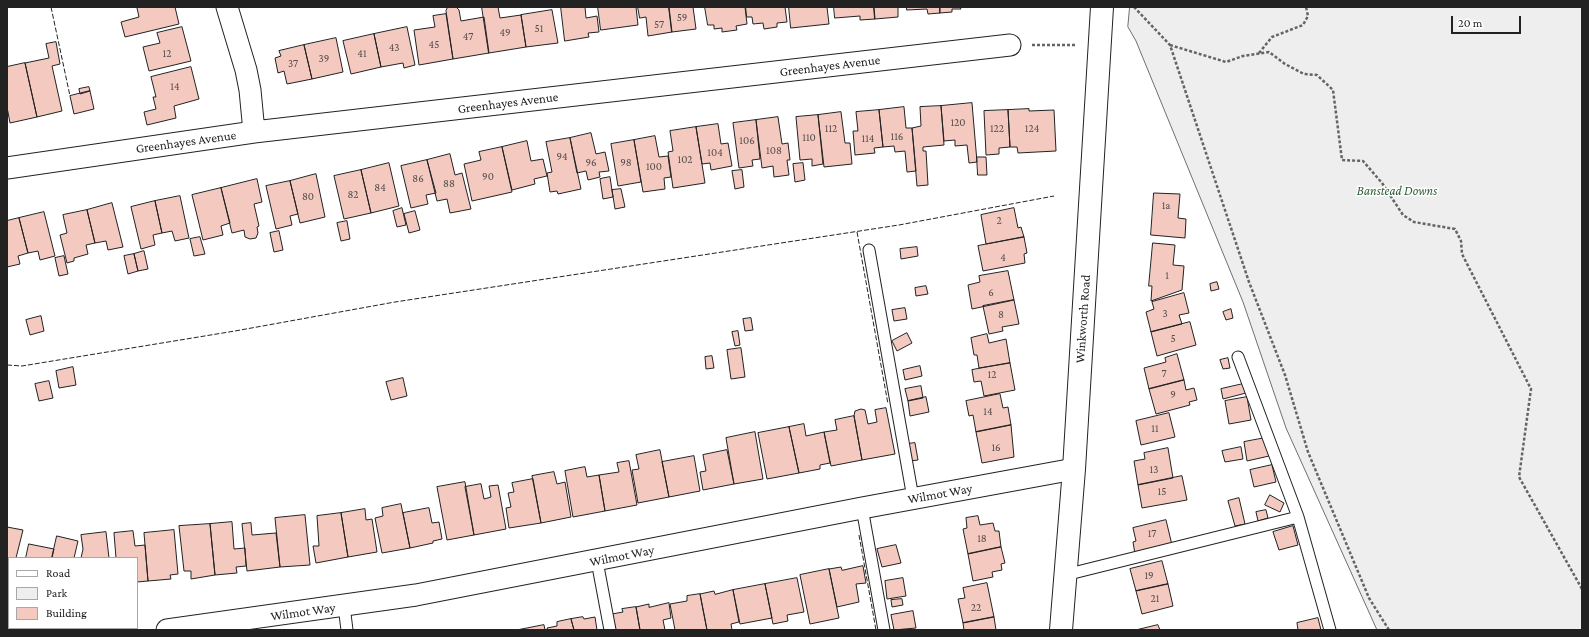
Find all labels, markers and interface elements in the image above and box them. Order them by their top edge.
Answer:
scale bar [1453,8,1523,34]
house number: 59 [677,11,687,25]
text: 20 m [1458,16,1482,30]
house number: 57 [654,18,664,32]
house number: 51 [535,22,543,36]
house number: 49 [499,26,511,40]
house number: 47 [463,30,473,44]
house number: 45 [429,38,439,52]
house number: 43 [389,41,399,55]
house number: 12 [163,47,171,61]
house number: 41 [357,47,367,61]
house number: 39 [319,52,329,66]
street label: Greenhayes Avenue [779,52,881,80]
house number: 37 [288,57,298,71]
house number: 14 [170,80,180,94]
street label: Greenhayes Avenue [457,89,559,117]
house number: 120 [950,116,966,130]
house number: 112 [825,122,837,136]
house number: 122 [990,122,1004,136]
house number: 124 [1025,122,1039,136]
street label: Greenhayes Avenue [135,127,237,157]
house number: 116 [891,130,903,144]
house number: 110 [802,131,816,145]
house number: 114 [862,132,874,146]
house number: 106 [739,134,755,148]
house number: 108 [766,144,782,158]
house number: 104 [707,146,723,160]
house number: 94 [556,150,568,164]
house number: 102 [677,153,693,167]
house number: 96 [585,156,597,170]
house number: 98 [620,156,632,170]
house number: 100 [646,160,662,174]
house number: 90 [482,170,494,184]
house number: 86 [412,172,424,186]
house number: 88 [443,177,455,191]
house number: 84 [374,181,386,195]
park label: Banstead Downs [1357,183,1437,199]
house number: 82 [347,188,359,202]
house number: 80 [302,190,314,204]
house number: 1a [1162,199,1170,213]
house number: 2 [996,214,1002,228]
house number: 4 [1000,251,1006,265]
house number: 1 [1165,269,1169,283]
street label: Winkworth Road [1072,274,1094,364]
house number: 6 [988,286,994,300]
house number: 3 [1162,307,1168,321]
house number: 8 [998,308,1004,322]
house number: 5 [1170,332,1176,346]
house number: 7 [1161,367,1167,381]
house number: 12 [988,368,996,382]
house number: 9 [1170,388,1176,402]
house number: 14 [983,405,993,419]
house number: 11 [1151,422,1159,436]
house number: 16 [991,441,1001,455]
house number: 13 [1150,463,1158,477]
street label: Wilmot Way [906,481,974,507]
house number: 15 [1158,485,1166,499]
house number: 17 [1148,527,1156,541]
house number: 18 [977,532,987,546]
street label: Wilmot Way [588,542,656,570]
legend [8,557,138,629]
text: Road [46,566,70,580]
house number: 19 [1144,569,1154,583]
text: Park [46,586,67,600]
house number: 21 [1151,592,1159,606]
street label: Wilmot Way [269,600,337,624]
house number: 22 [971,601,981,615]
text: Building [46,606,87,620]

